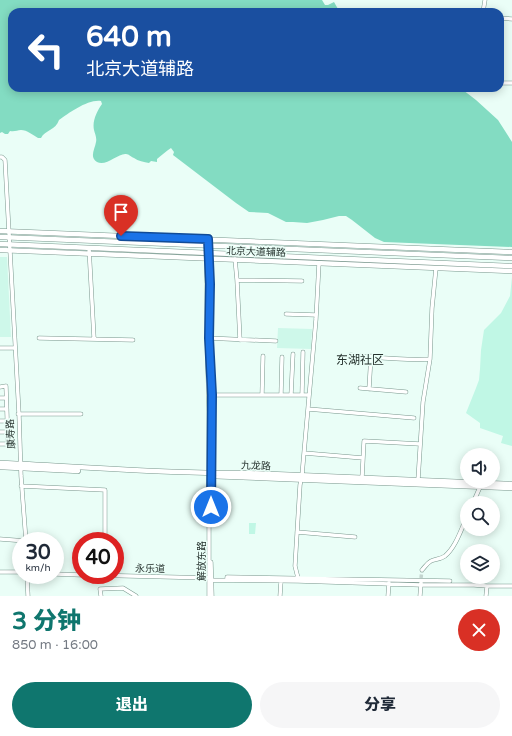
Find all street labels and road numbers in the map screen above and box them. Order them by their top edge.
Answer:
street label: 北京大道辅路 [226,245,286,259]
street label: 康寿路 [4,419,18,449]
street label: 九龙路 [241,459,271,473]
street label: 解放东路 [196,541,208,581]
street label: 永乐道 [135,563,165,575]

